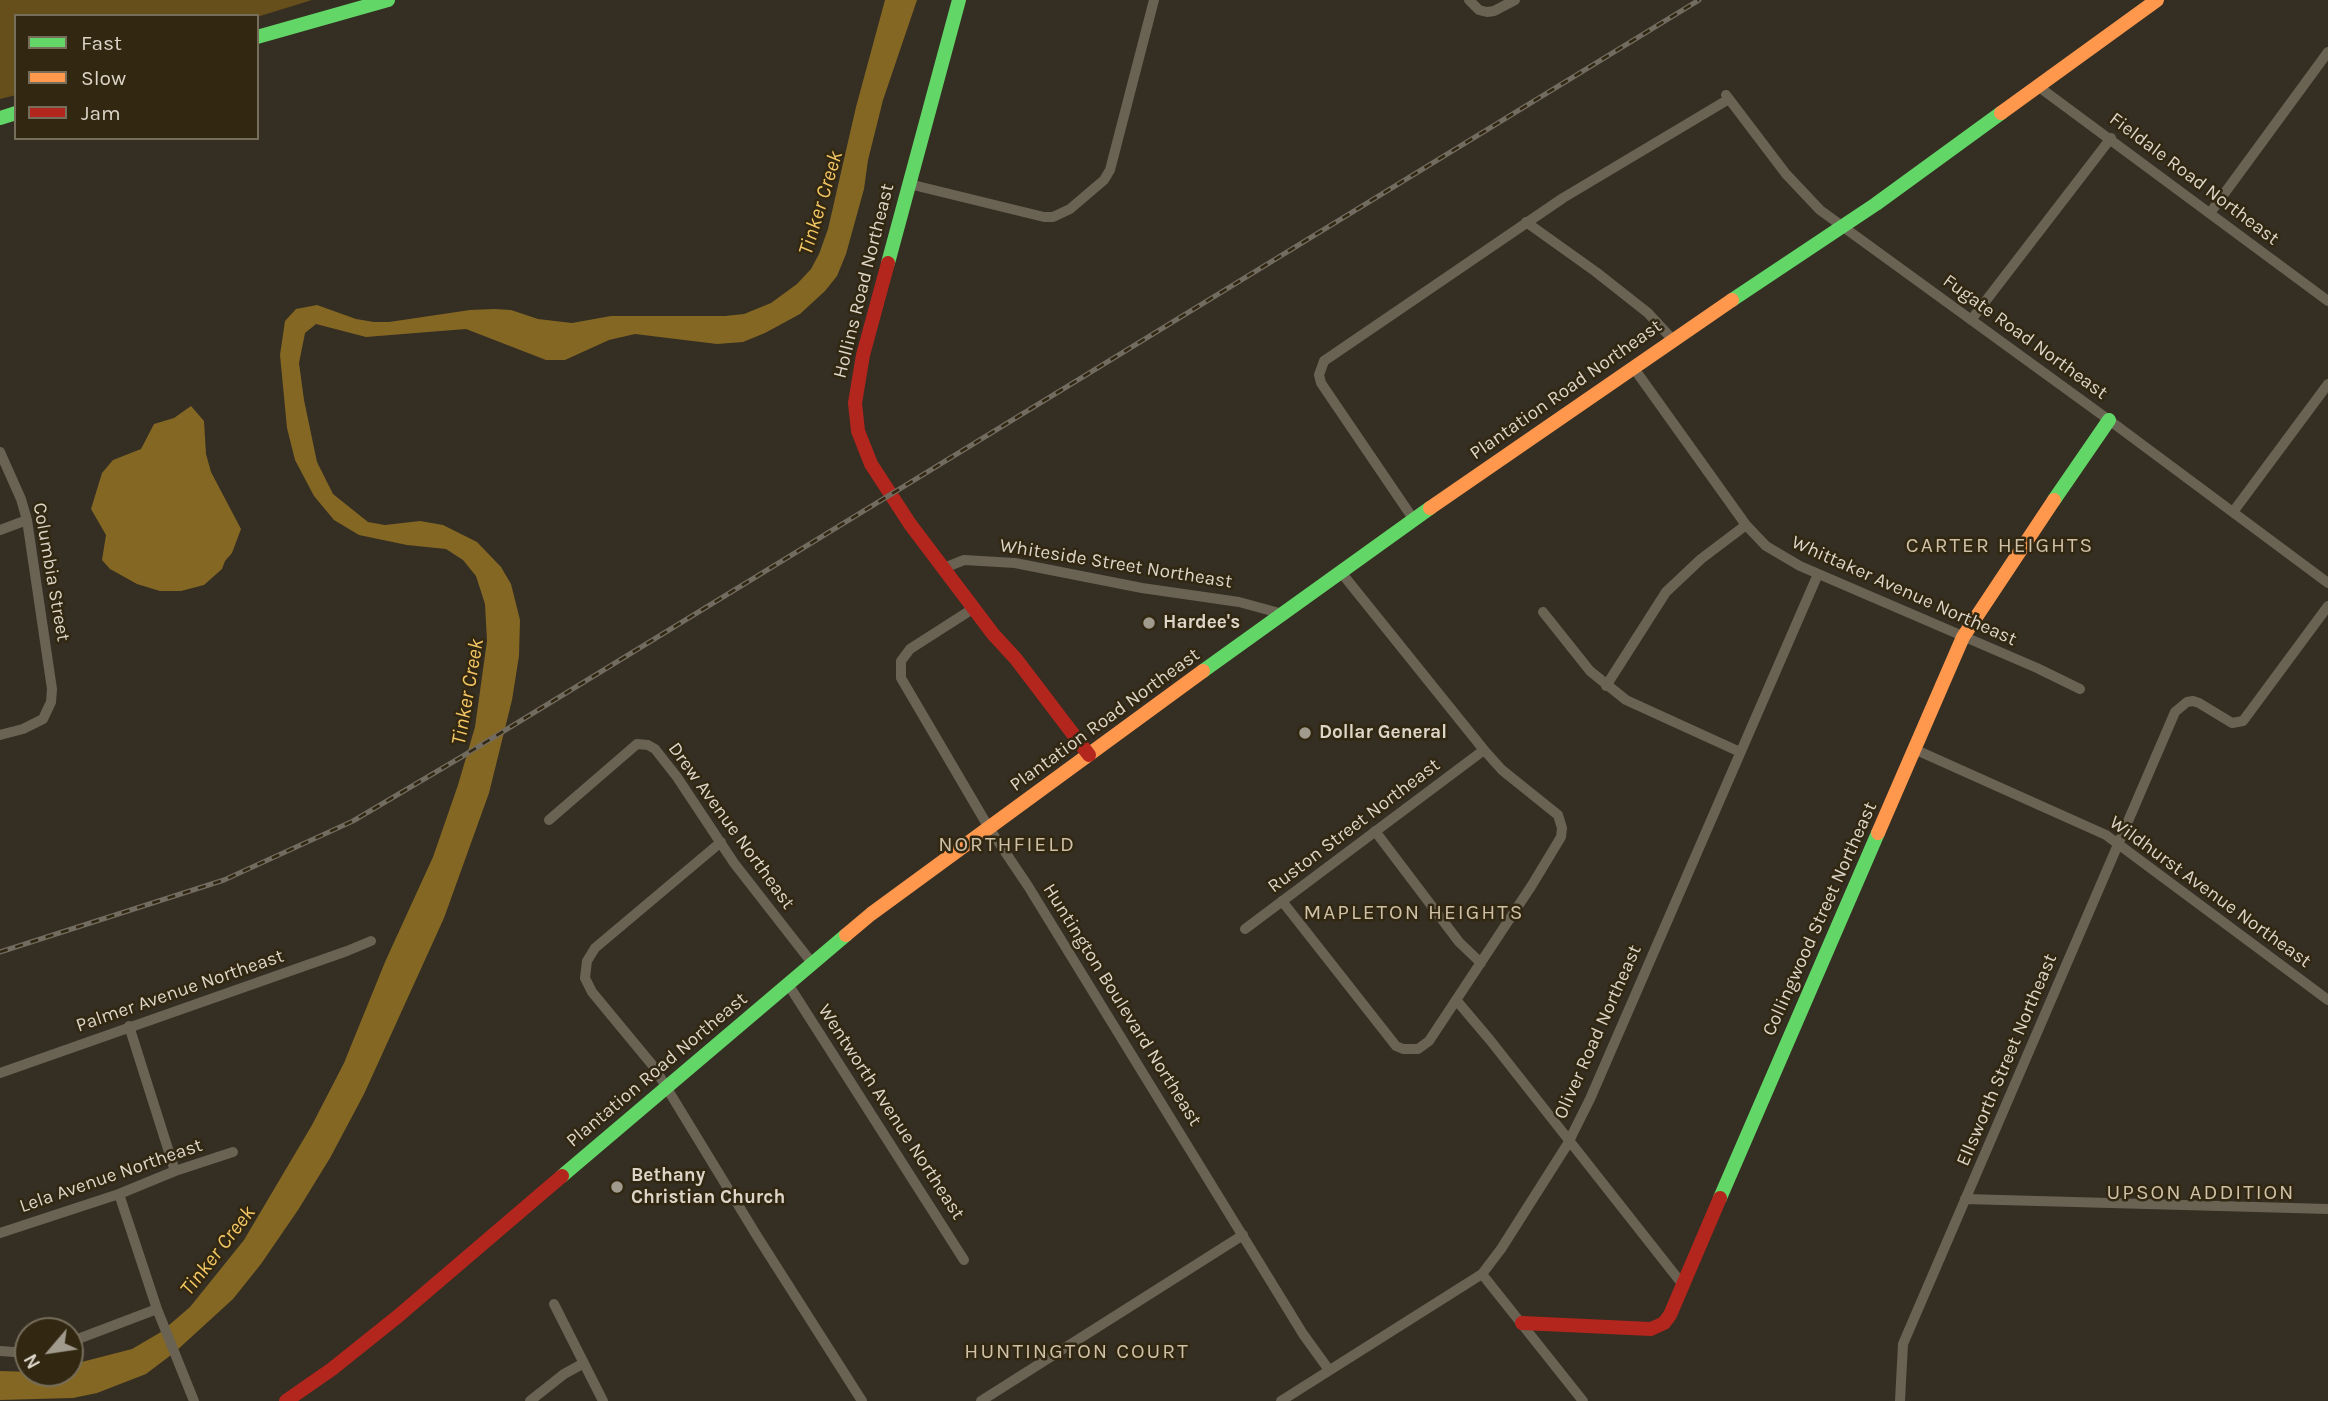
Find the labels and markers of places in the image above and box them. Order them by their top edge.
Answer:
place label: Hardee's [1163,612,1240,634]
marker: Hardee's [1141,615,1157,631]
place label: Dollar General [1319,722,1447,744]
marker: Dollar General [1297,725,1313,741]
place label: Bethany Christian Church [631,1165,785,1209]
marker: Bethany Christian Church [609,1179,625,1195]

